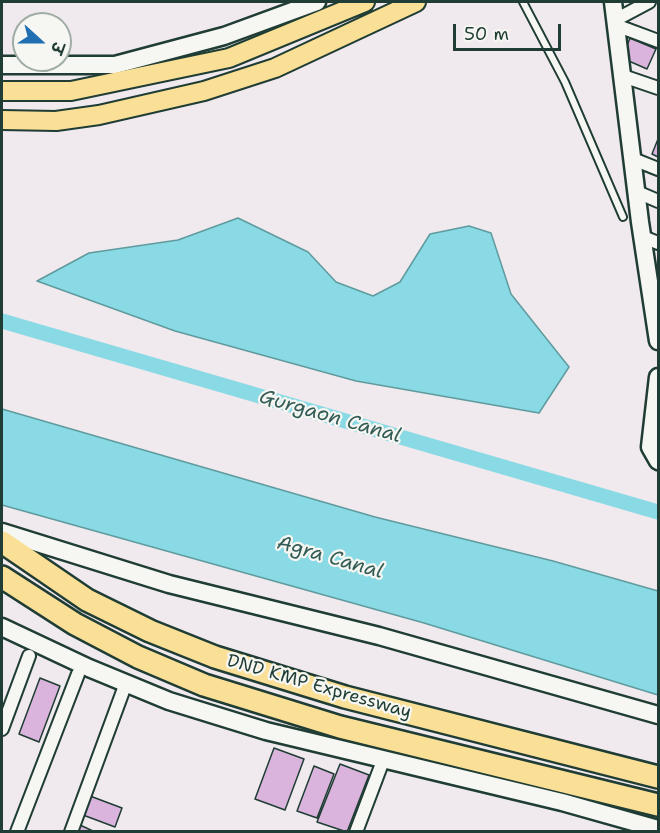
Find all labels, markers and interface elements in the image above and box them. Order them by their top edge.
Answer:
north arrow [12,12,72,72]
scale bar [456,12,564,50]
text: 50 m [464,22,509,46]
text: उ [46,39,69,57]
water label: Gurgaon Canal [256,385,404,449]
water label: Agra Canal [274,531,386,585]
street label: DND KMP Expressway [224,650,414,724]

